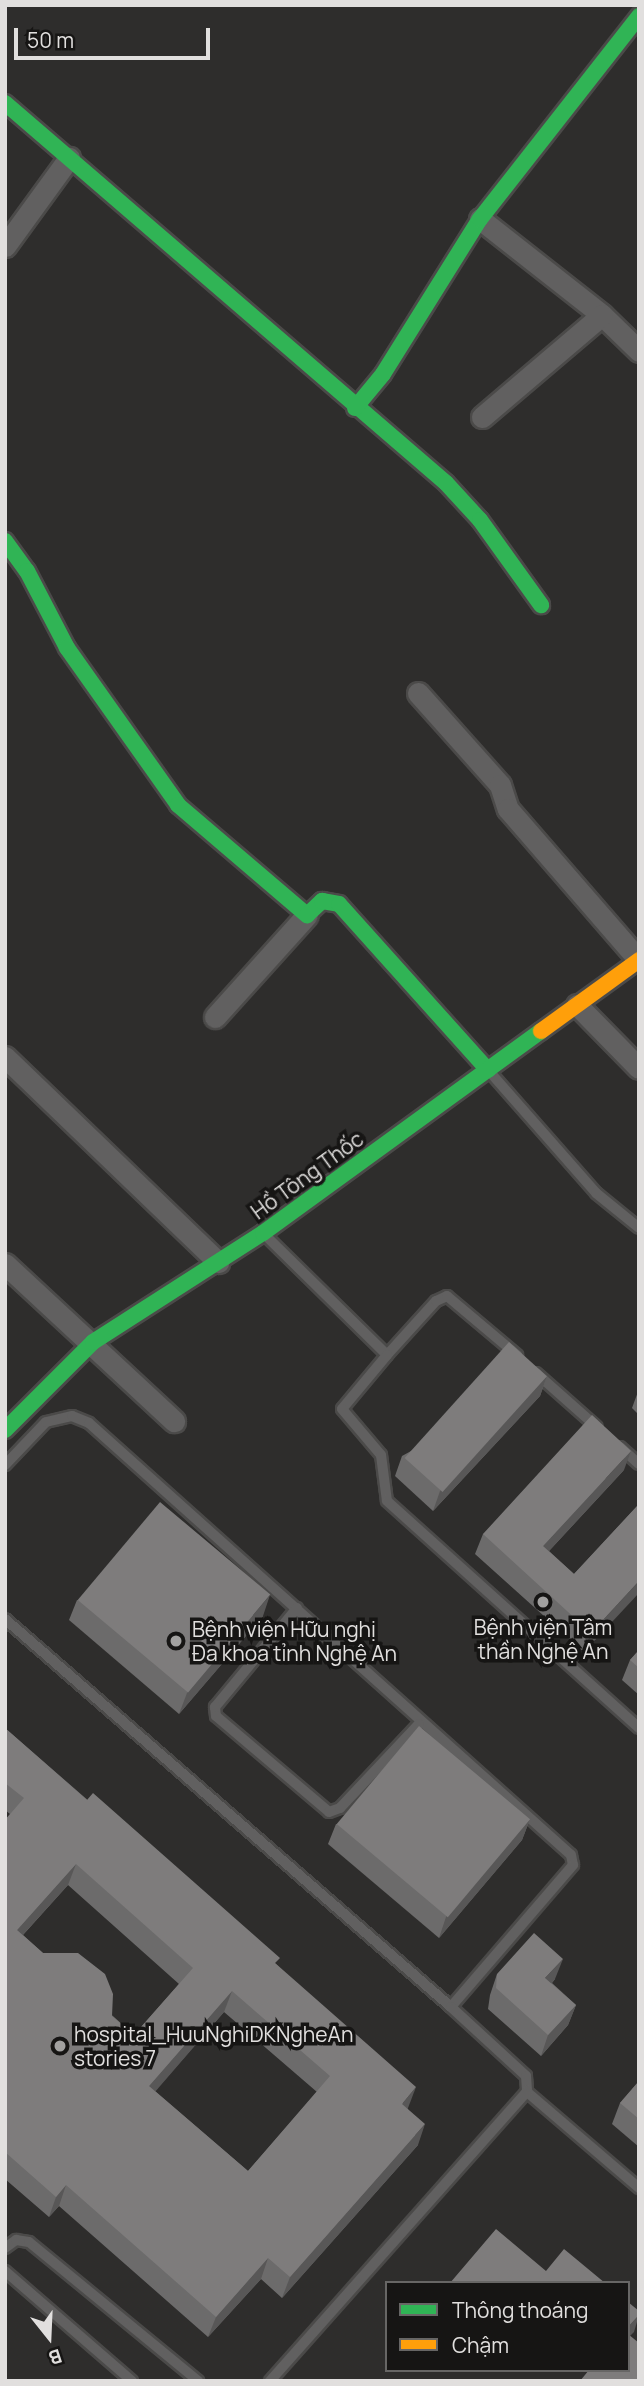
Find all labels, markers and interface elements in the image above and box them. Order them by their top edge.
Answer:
scale bar [18,14,214,58]
text: 50 m [27,26,74,54]
street label: Hồ Tông Thốc [246,1126,368,1224]
marker: Bệnh viện Tâm thần Nghệ An [533,1592,553,1612]
place label: Bệnh viện Tâm thần Nghệ An [474,1614,612,1664]
place label: Bệnh viện Hữu nghị Đa khoa tỉnh Nghệ An [192,1616,397,1666]
marker: Bệnh viện Hữu nghị Đa khoa tỉnh Nghệ An [166,1631,186,1651]
place label: hospital_HuuNghiDKNgheAn stories 7 [74,2021,353,2071]
marker: hospital_HuuNghiDKNgheAn stories 7 [52,2038,68,2054]
legend [385,2281,630,2372]
text: Thông thoáng [452,2296,588,2324]
north arrow [14,2302,84,2372]
text: Chậm [452,2331,509,2359]
text: B [46,2343,65,2371]

